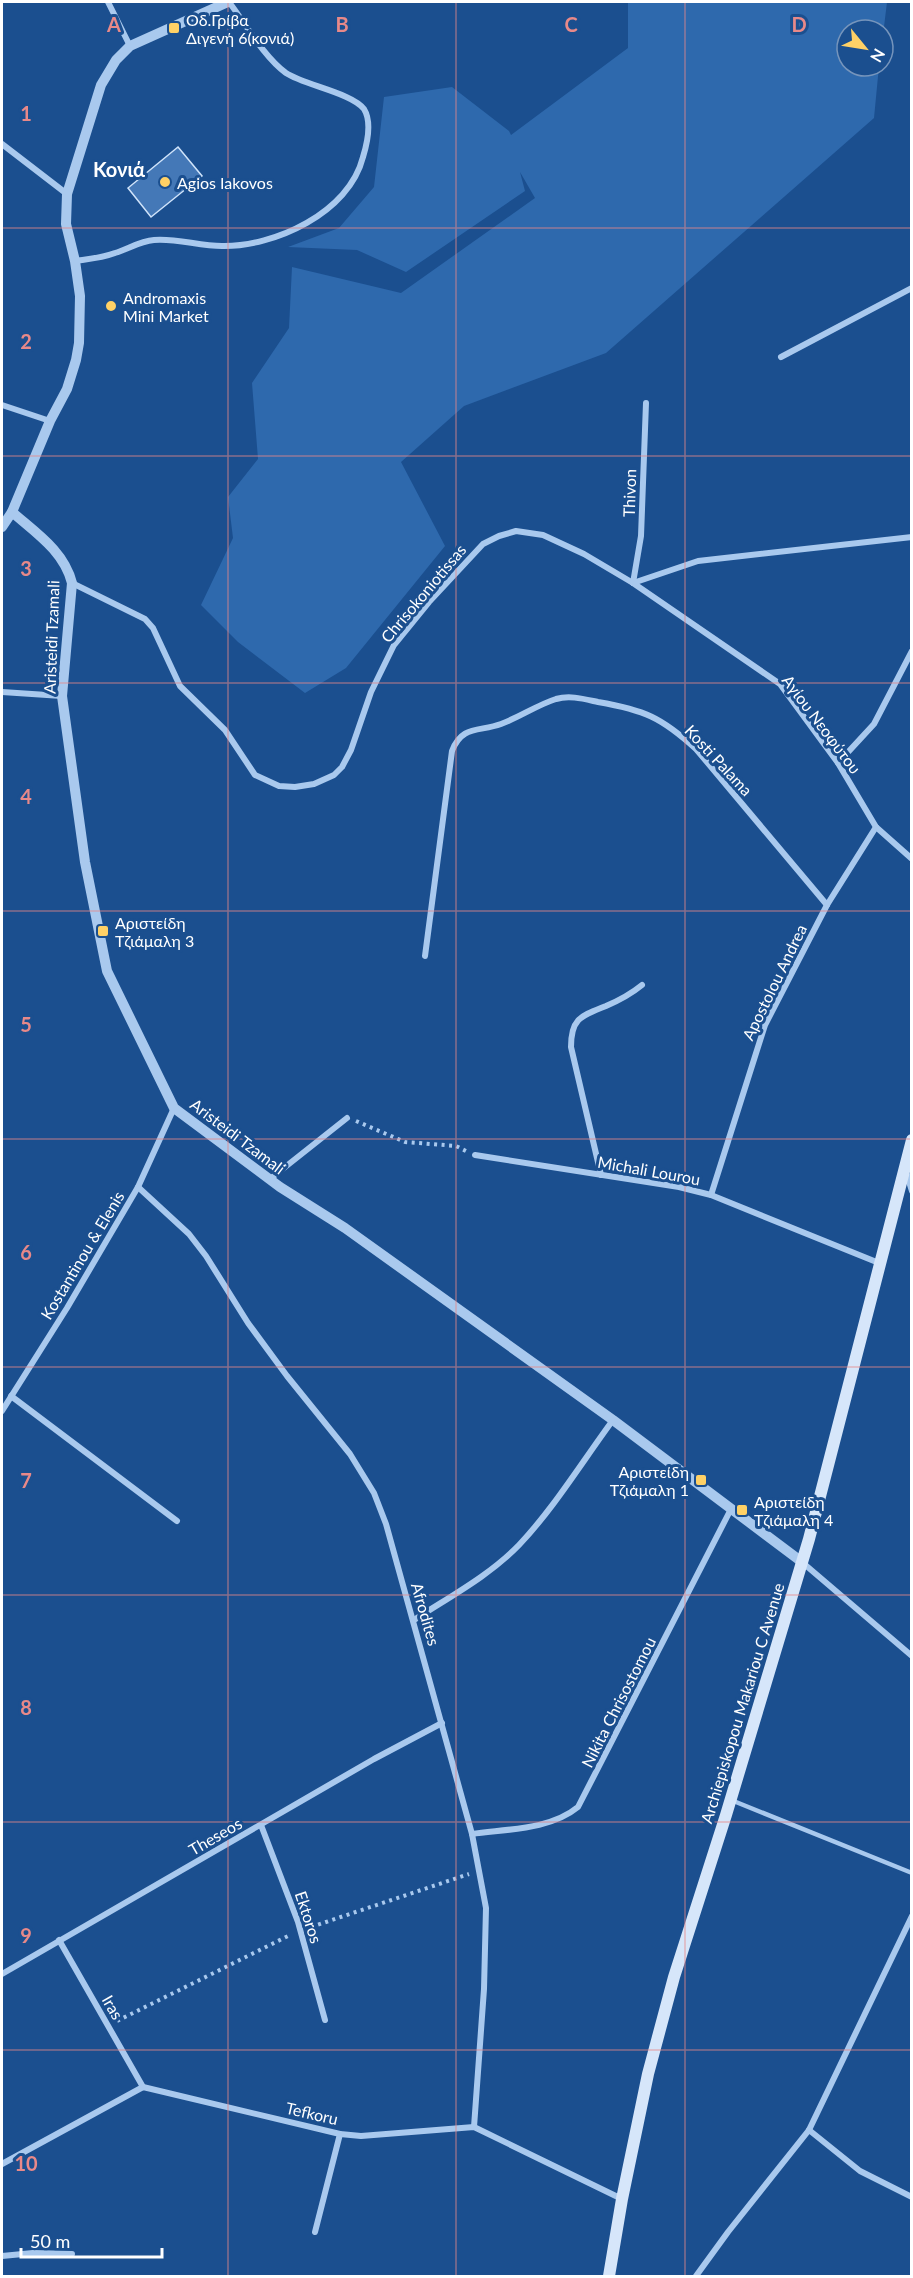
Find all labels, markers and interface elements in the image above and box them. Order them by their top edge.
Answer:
place label: Οδ.Γρίβα Διγενή 6(κονιά) [186,10,294,47]
text: A [106,12,121,36]
text: B [335,12,349,36]
text: C [564,12,578,36]
text: D [791,12,807,36]
north arrow [835,18,895,78]
marker: Οδ.Γρίβα Διγενή 6(κονιά) [167,21,181,35]
text: N [867,46,890,66]
text: 1 [20,101,32,125]
district label: Κονιά [93,157,145,181]
place label: Agios Iakovos [177,173,273,192]
marker: Agios Iakovos [158,175,172,189]
place label: Andromaxis Mini Market [123,288,209,325]
marker: Andromaxis Mini Market [104,299,118,313]
text: 2 [20,329,32,353]
street label: Thivon [619,469,639,517]
street label: Chrisokoniotissas [376,540,470,646]
text: 3 [20,556,32,580]
street label: Aristeidi Tzamali [40,580,62,694]
street label: Αγίου Νεοφύτου [779,671,865,777]
street label: Kosti Palama [681,721,757,799]
text: 4 [20,784,32,808]
place label: Αριστείδη Τζιάμαλη 3 [115,913,194,950]
street label: Apostolou Andrea [738,921,810,1043]
marker: Αριστείδη Τζιάμαλη 3 [96,924,110,938]
text: 5 [20,1012,32,1036]
street label: Aristeidi Tzamali [187,1094,289,1178]
street label: Michali Lourou [596,1152,702,1188]
street label: Kostantinou & Elenis [36,1188,128,1322]
text: 6 [20,1240,32,1264]
place label: Αριστείδη Τζιάμαλη 1 [610,1462,689,1499]
text: 7 [20,1468,32,1492]
marker: Αριστείδη Τζιάμαλη 1 [694,1473,708,1487]
place label: Αριστείδη Τζιάμαλη 4 [754,1492,833,1529]
marker: Αριστείδη Τζιάμαλη 4 [735,1503,749,1517]
street label: Afrodites [408,1580,444,1648]
street label: Archiepiskopou Makariou C Avenue [696,1581,788,1825]
street label: Nikita Chrisostomou [577,1634,659,1770]
text: 8 [20,1695,32,1719]
street label: Theseos [185,1813,245,1859]
street label: Ektoros [292,1889,326,1945]
text: 9 [20,1923,32,1947]
street label: Iras [99,1991,127,2023]
street label: Tefkoru [284,2098,340,2128]
text: 10 [14,2151,38,2175]
scale bar [21,2221,162,2259]
text: 50 m [30,2230,70,2252]

